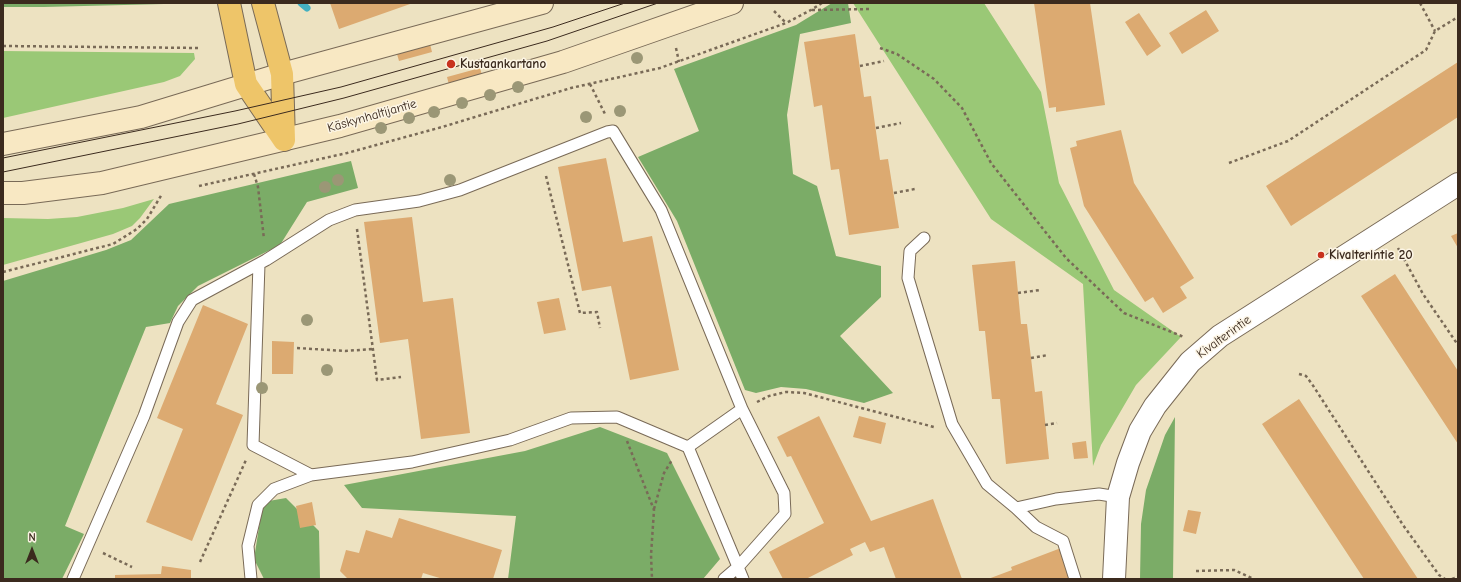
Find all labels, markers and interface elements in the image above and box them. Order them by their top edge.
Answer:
place label: Kustaankartano [460,56,546,72]
marker: Kustaankartano [445,58,457,70]
street label: Käskynhaltijantie [326,96,418,136]
place label: Kivalterintie 20 [1329,247,1413,263]
marker: Kivalterintie 20 [1316,250,1326,260]
street label: Kivalterintie [1194,312,1254,362]
north arrow [12,530,52,570]
text: N [28,531,36,544]

